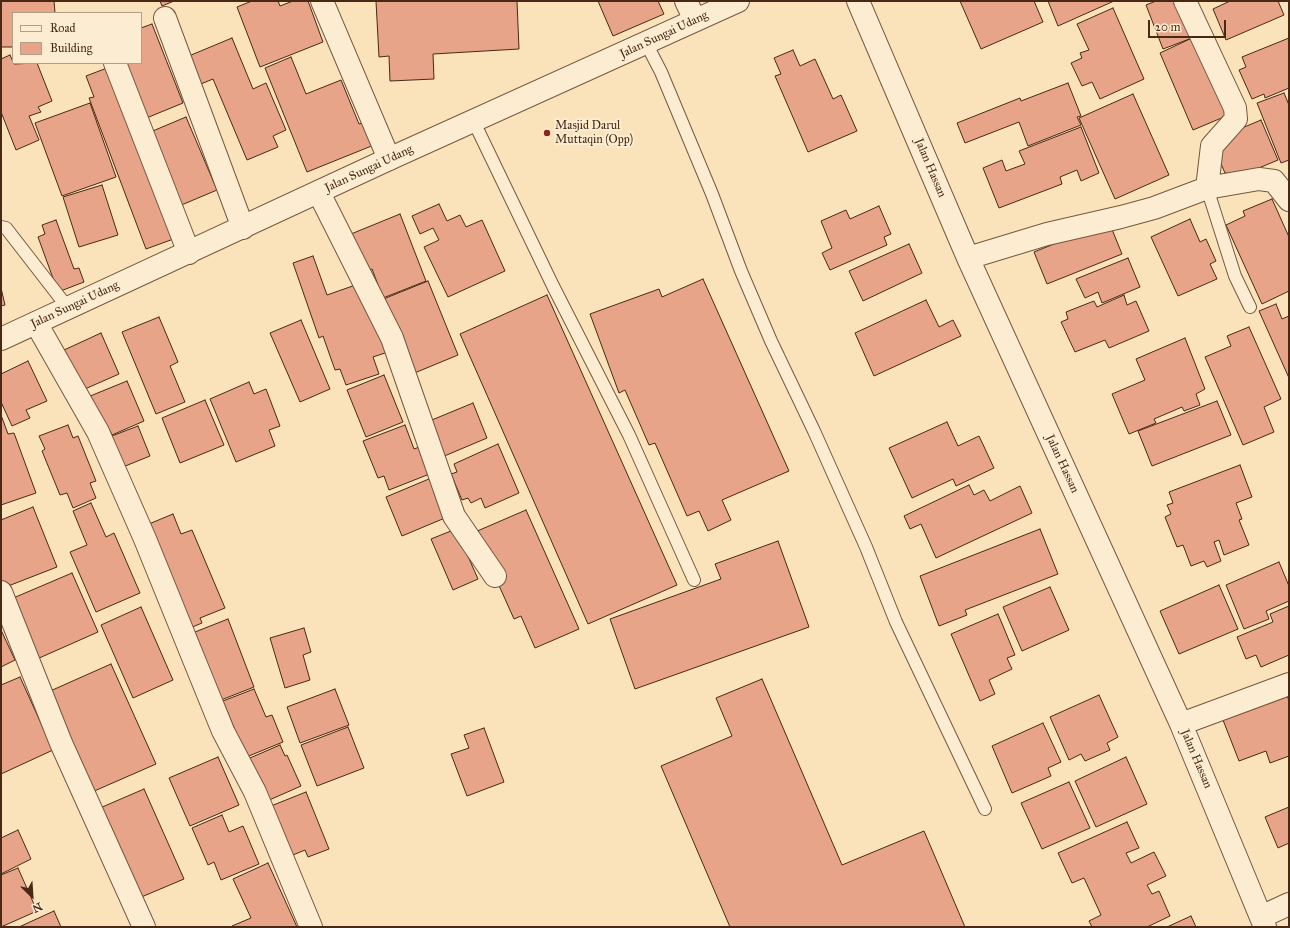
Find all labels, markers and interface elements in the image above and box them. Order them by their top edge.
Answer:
street label: Jalan Sungai Udang [618,8,710,62]
legend [12,12,142,64]
scale bar [1150,12,1228,38]
text: 20 m [1155,20,1181,34]
text: Road [50,21,76,35]
text: Building [50,41,92,55]
place label: Masjid Darul Muttaqin (Opp) [555,119,633,147]
marker: Masjid Darul Muttaqin (Opp) [542,128,552,138]
street label: Jalan Hassan [911,136,949,200]
street label: Jalan Sungai Udang [323,142,415,196]
street label: Jalan Sungai Udang [29,278,121,332]
street label: Jalan Hassan [1042,433,1082,495]
street label: Jalan Hassan [1177,727,1215,791]
north arrow [12,876,52,916]
text: N [30,899,44,915]

